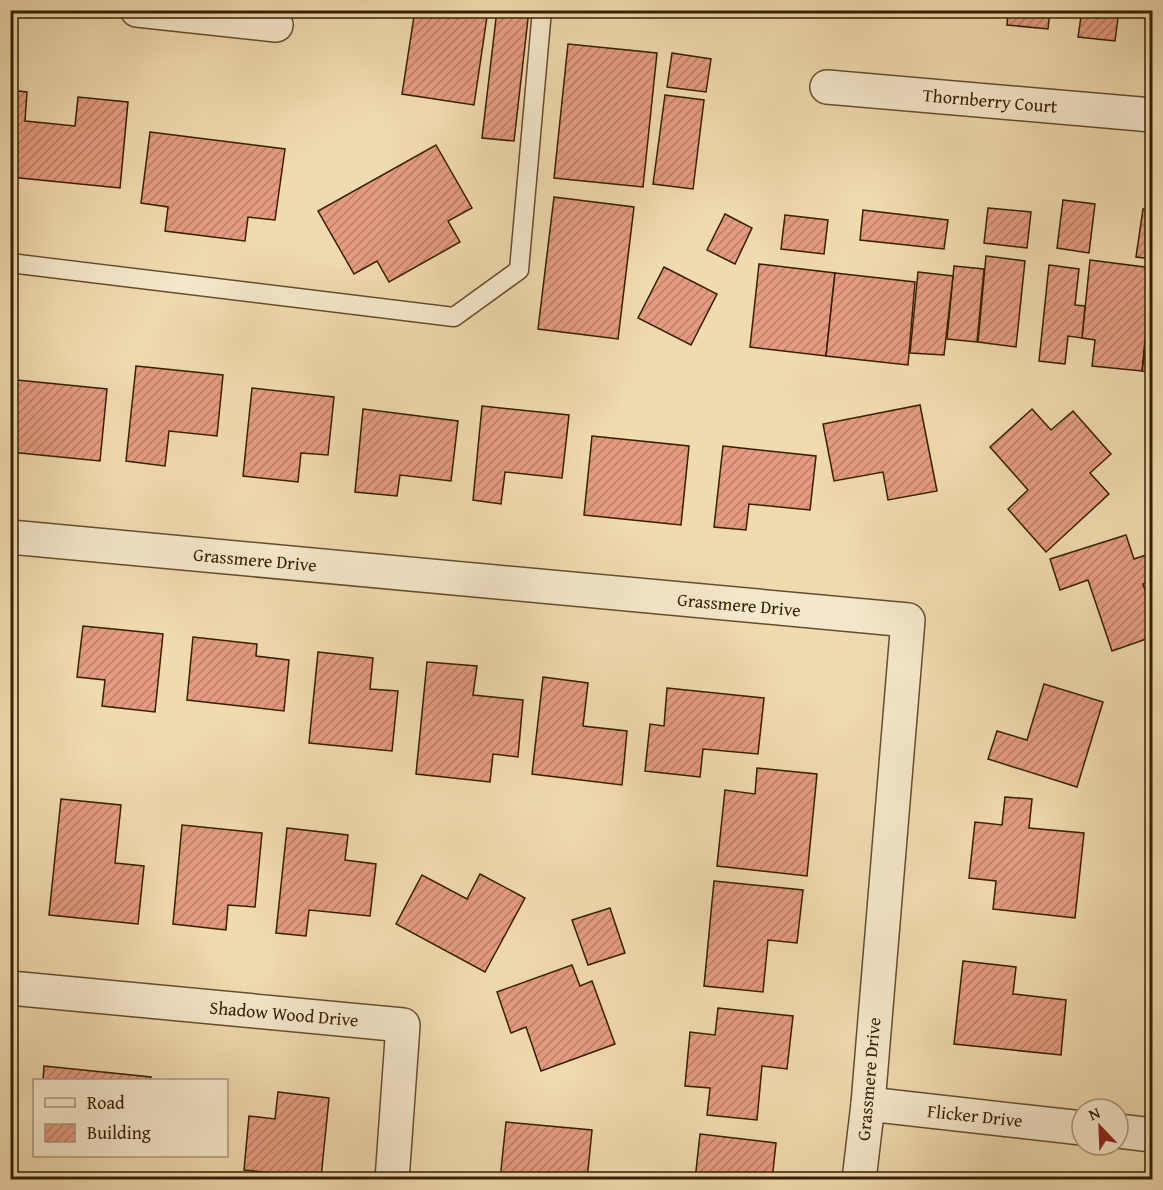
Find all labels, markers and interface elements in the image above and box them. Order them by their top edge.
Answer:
street label: Thornberry Court [922,81,1059,120]
street label: Grassmere Drive [192,541,318,578]
street label: Grassmere Drive [676,586,802,623]
street label: Shadow Wood Drive [208,994,360,1033]
street label: Grassmere Drive [850,1016,887,1142]
legend [33,1079,228,1157]
text: Road [87,1089,125,1116]
street label: Flicker Drive [926,1097,1024,1134]
north arrow [1070,1097,1130,1157]
text: N [1085,1100,1104,1126]
text: Building [87,1119,151,1146]

